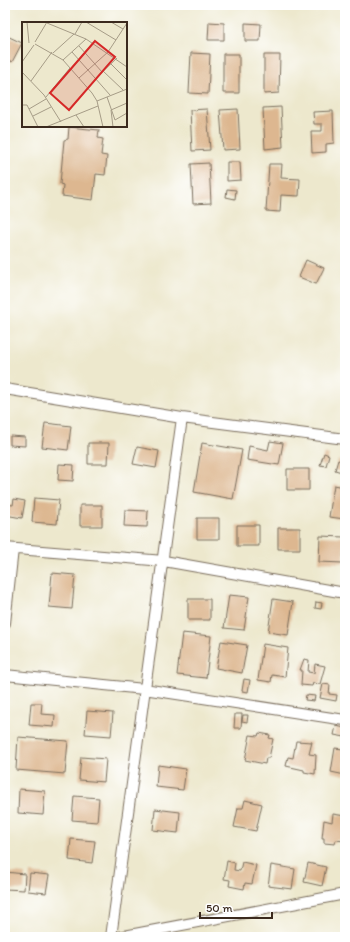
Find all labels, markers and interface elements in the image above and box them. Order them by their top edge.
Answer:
inset map [22,22,127,127]
scale bar [200,894,272,920]
text: 50 m [206,901,232,915]

